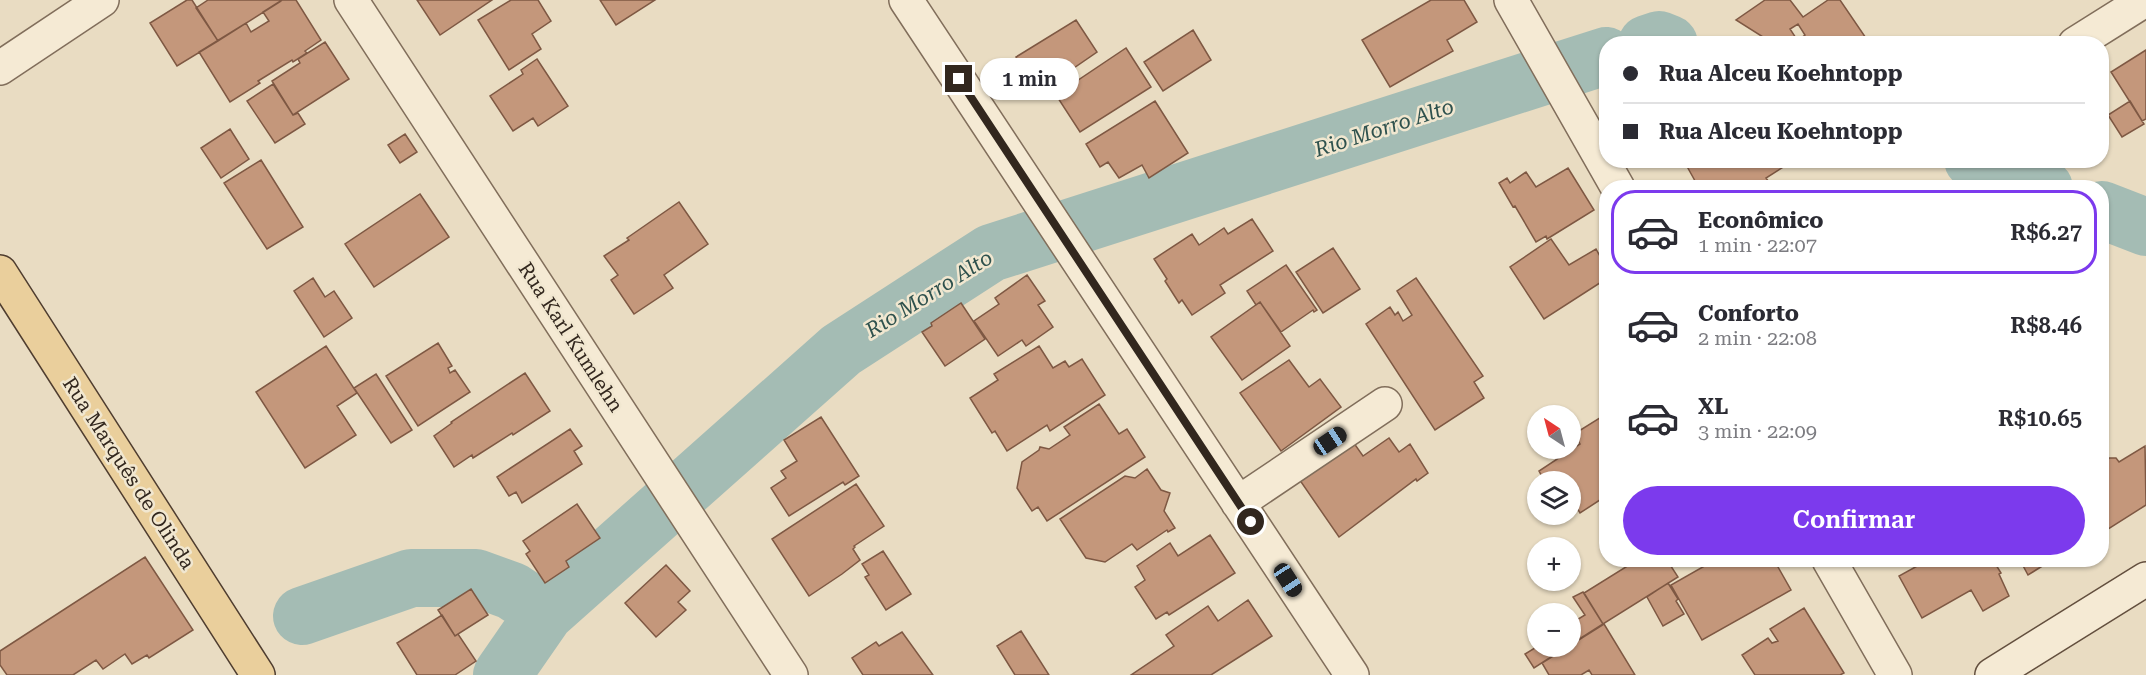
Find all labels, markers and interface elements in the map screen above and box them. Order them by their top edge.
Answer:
callout: 1 min [980,58,1079,100]
text: Rua Alceu Koehntopp [1659,61,1903,86]
route end [945,65,972,92]
text: 1 min [1002,67,1057,91]
water label: Rio Morro Alto [1310,94,1457,162]
text: Rua Alceu Koehntopp [1659,119,1903,144]
icon: car [1626,205,1680,259]
text: Econômico [1698,208,1824,233]
text: R$6.27 [2010,220,2082,245]
text: 1 min · 22:07 [1698,233,1817,257]
water label: Rio Morro Alto [860,245,997,343]
street label: Rua Karl Kumlehn [514,258,628,416]
icon: car [1626,298,1680,352]
text: Conforto [1698,301,1799,326]
text: R$8.46 [2010,313,2082,338]
text: 2 min · 22:08 [1698,326,1817,350]
street label: Rua Marquês de Olinda [58,372,200,574]
icon: car [1626,391,1680,445]
text: XL [1698,394,1728,419]
north arrow [1527,405,1581,459]
map controls [1527,405,1581,657]
text: R$10.65 [1998,406,2082,431]
text: 3 min · 22:09 [1698,419,1817,443]
car [1310,423,1350,459]
button: layers [1527,471,1581,525]
button: Confirmar [1623,486,2085,555]
route start [1237,508,1264,535]
button: + [1527,537,1581,591]
car [1271,560,1305,600]
button: − [1527,603,1581,657]

